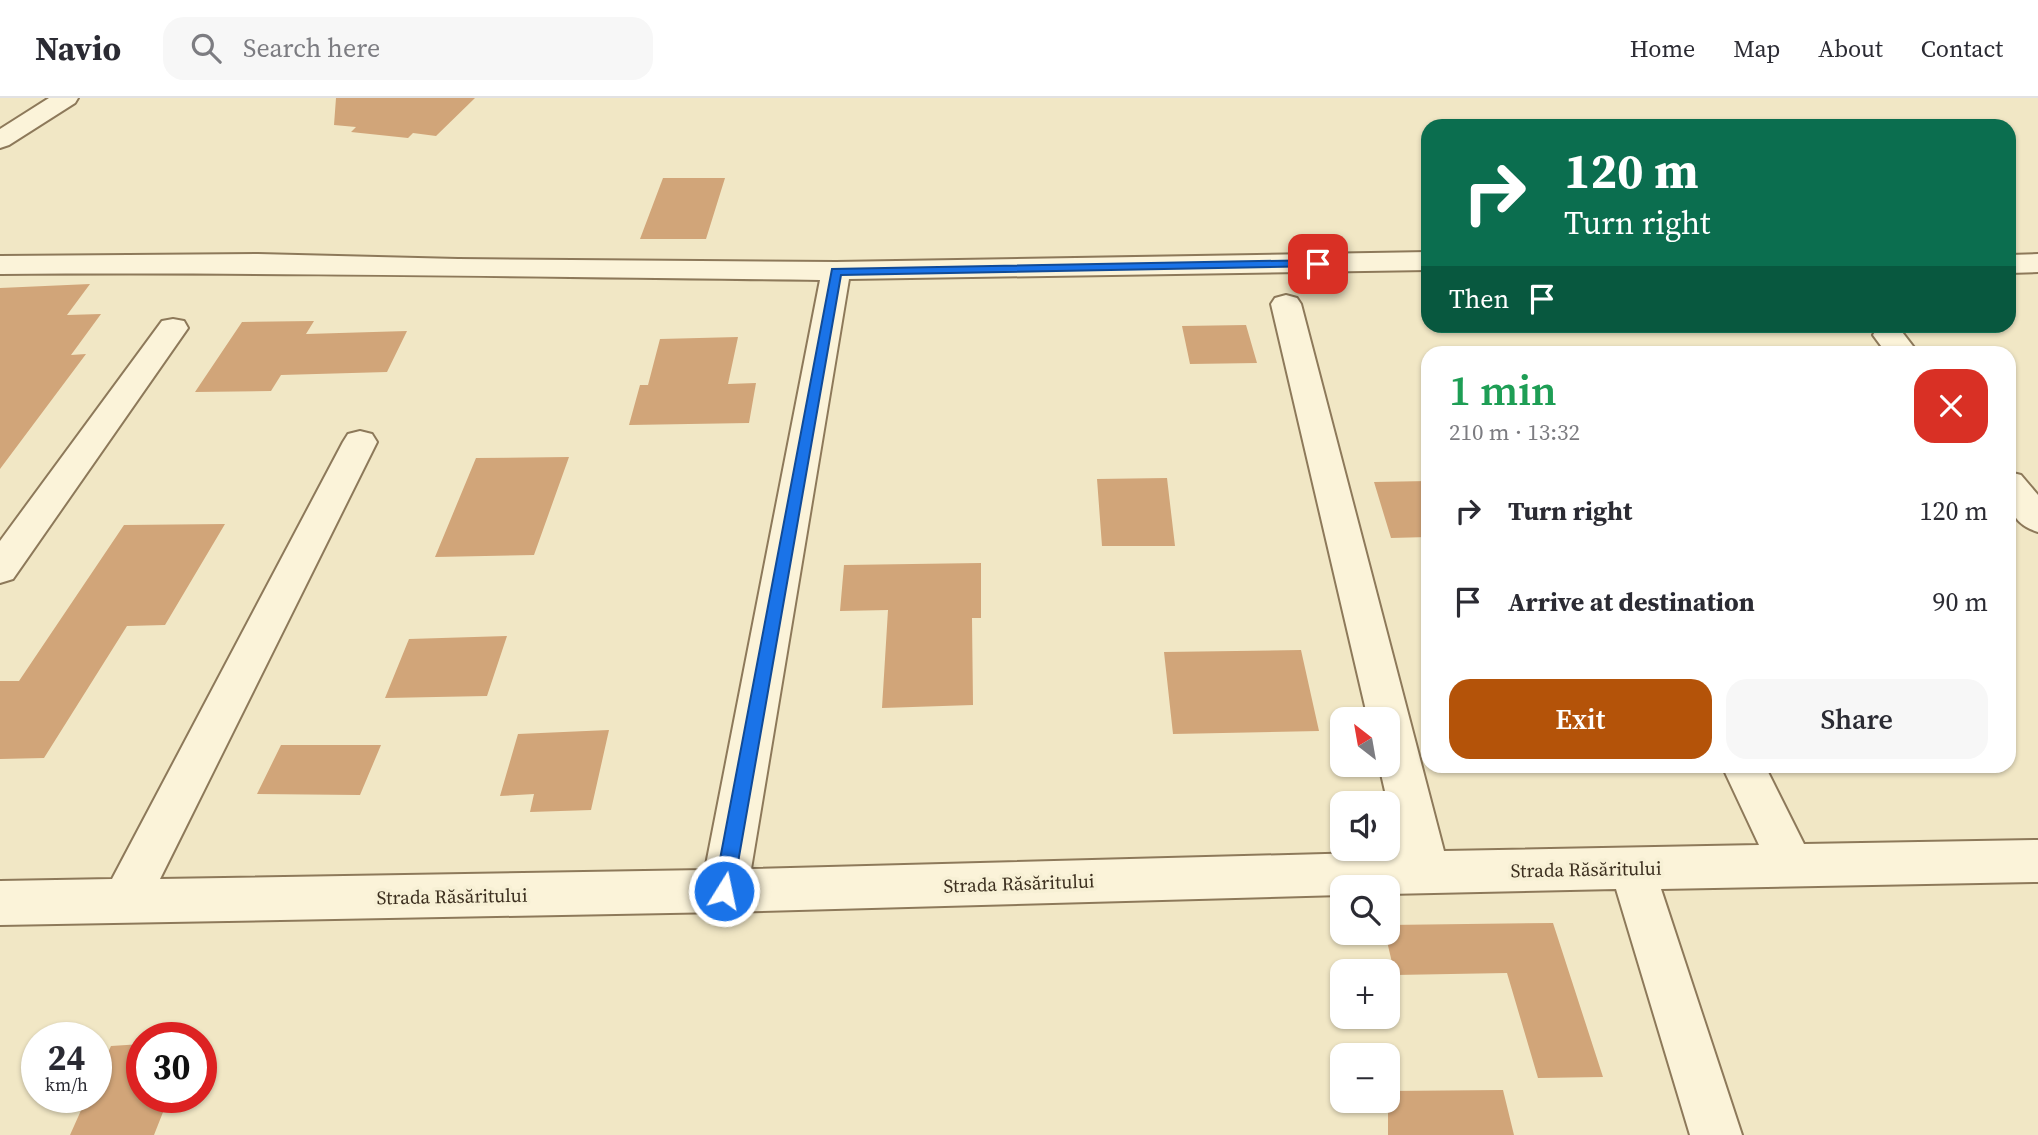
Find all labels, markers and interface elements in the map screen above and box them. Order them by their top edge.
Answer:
search box [163,17,653,80]
text: Navio [35,26,121,71]
icon: search [187,29,225,67]
text: Search here [243,30,380,66]
text: Home [1630,32,1695,65]
text: Map [1733,32,1780,65]
text: About [1818,32,1883,65]
text: Contact [1921,32,2003,65]
text: 120 m [1564,137,1699,204]
icon: right [1449,147,1540,238]
text: Turn right [1564,201,1710,245]
pin [1288,234,1348,294]
icon: arrive [1299,245,1337,283]
icon: arrive [1523,280,1561,318]
text: Then [1449,281,1509,317]
text: 1 min [1449,361,1557,419]
button: close [1914,369,1988,443]
text: 210 m · 13:32 [1449,416,1580,448]
icon: right [1449,492,1487,530]
text: Turn right [1508,493,1632,529]
text: 120 m [1920,493,1988,529]
icon: arrive [1449,583,1487,621]
text: Arrive at destination [1508,584,1755,620]
text: 90 m [1933,584,1988,620]
button: Exit [1449,679,1712,759]
button: Share [1726,679,1988,759]
north arrow [1330,707,1400,777]
map controls [1330,707,1400,1113]
button: sound [1330,791,1400,861]
position arrow [687,854,761,928]
street label: Strada Răsăritului [1510,855,1662,883]
street label: Strada Răsăritului [943,867,1095,899]
button: search [1330,875,1400,945]
street label: Strada Răsăritului [376,882,528,910]
button: + [1330,959,1400,1029]
speed limit sign: 30 [126,1022,217,1113]
text: 24 [48,1034,85,1082]
button: − [1330,1043,1400,1113]
text: km/h [45,1072,88,1097]

